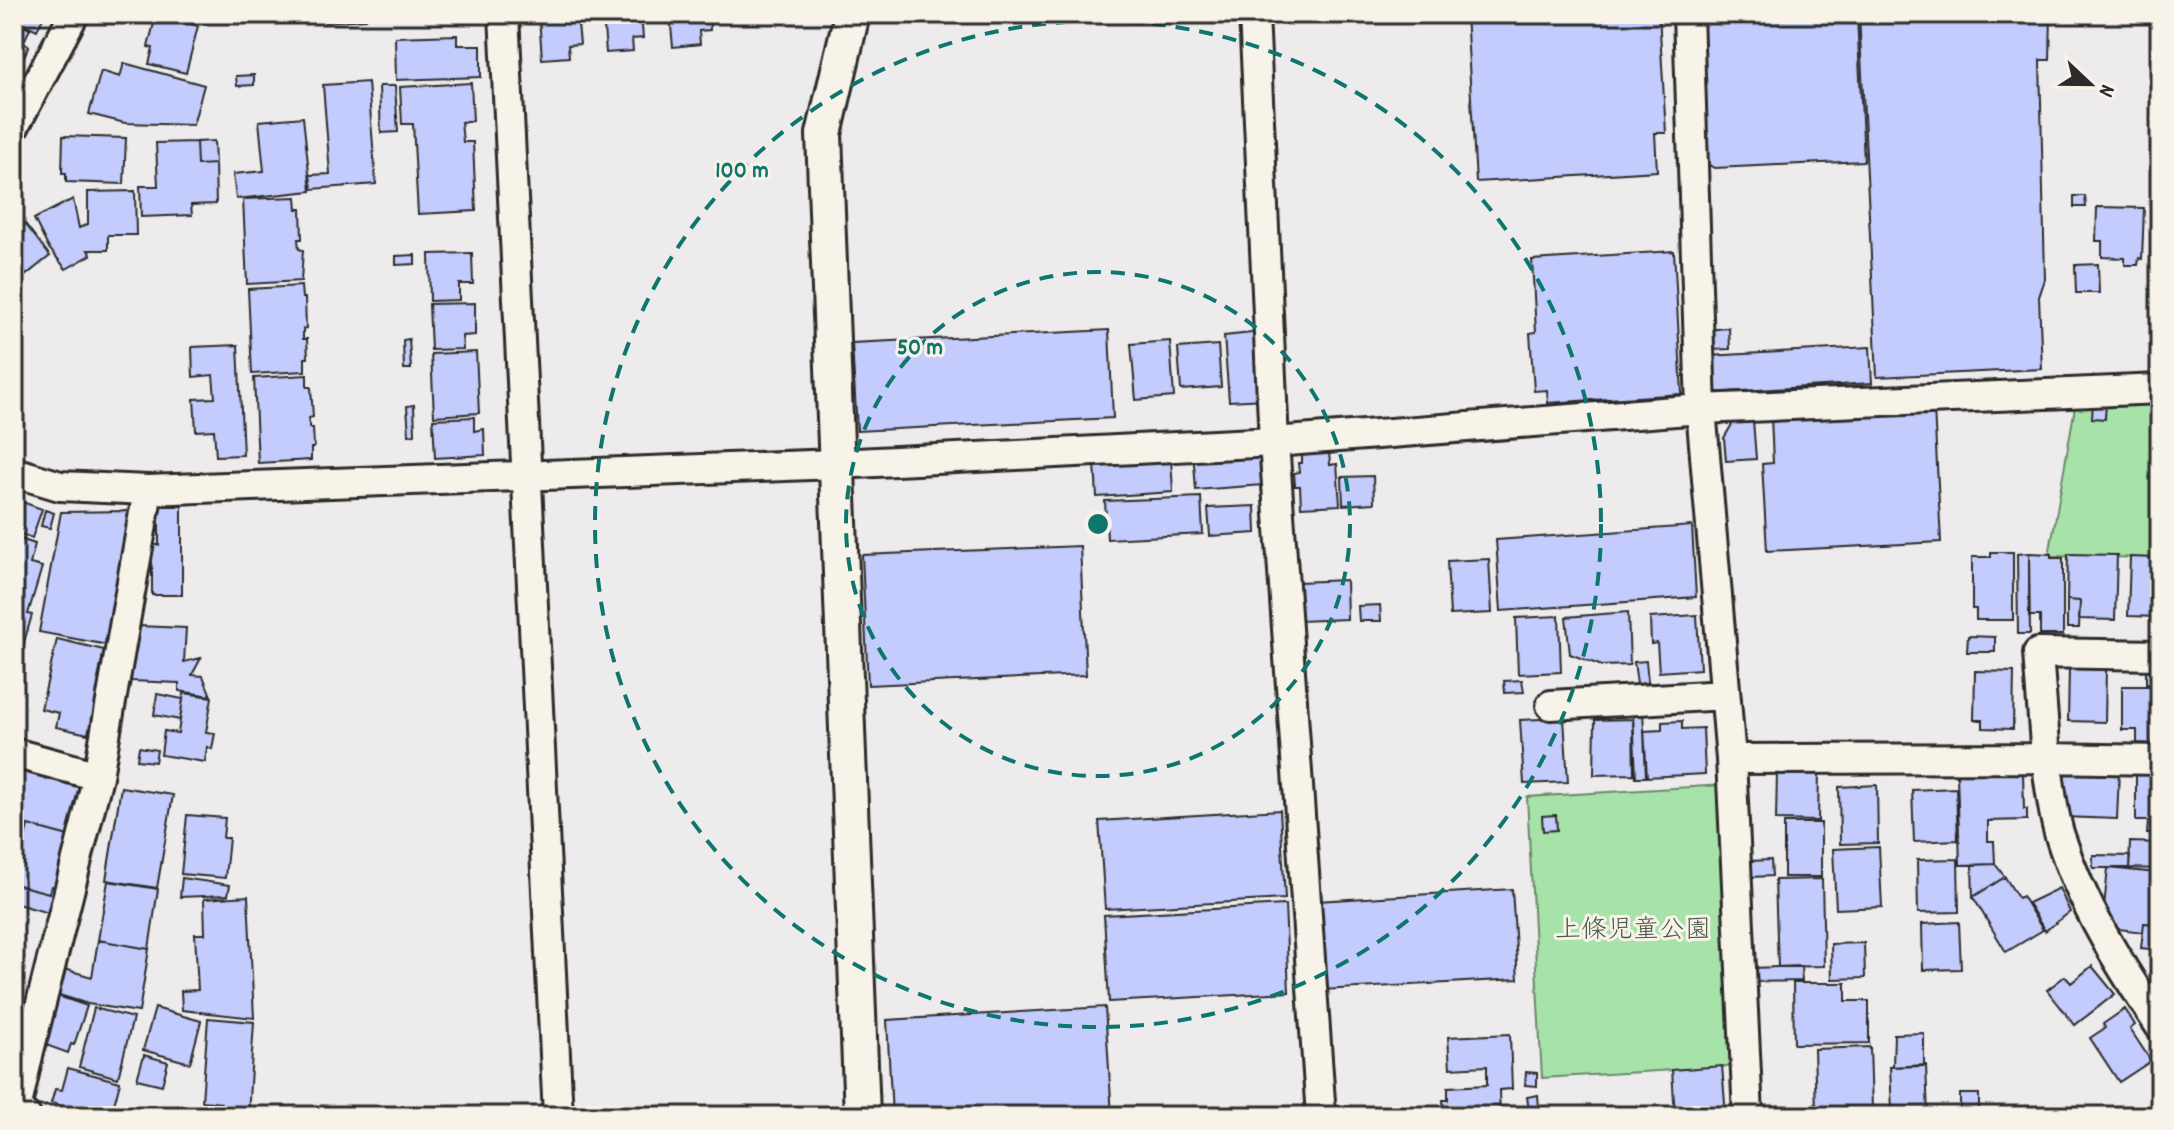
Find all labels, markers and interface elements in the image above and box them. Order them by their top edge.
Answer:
north arrow [2050,44,2130,124]
text: N [2089,79,2122,101]
text: 100 m [715,155,769,189]
text: 50 m [897,332,943,366]
centre of rings [1084,510,1112,538]
park label: 上條児童公園 [1555,913,1711,950]

